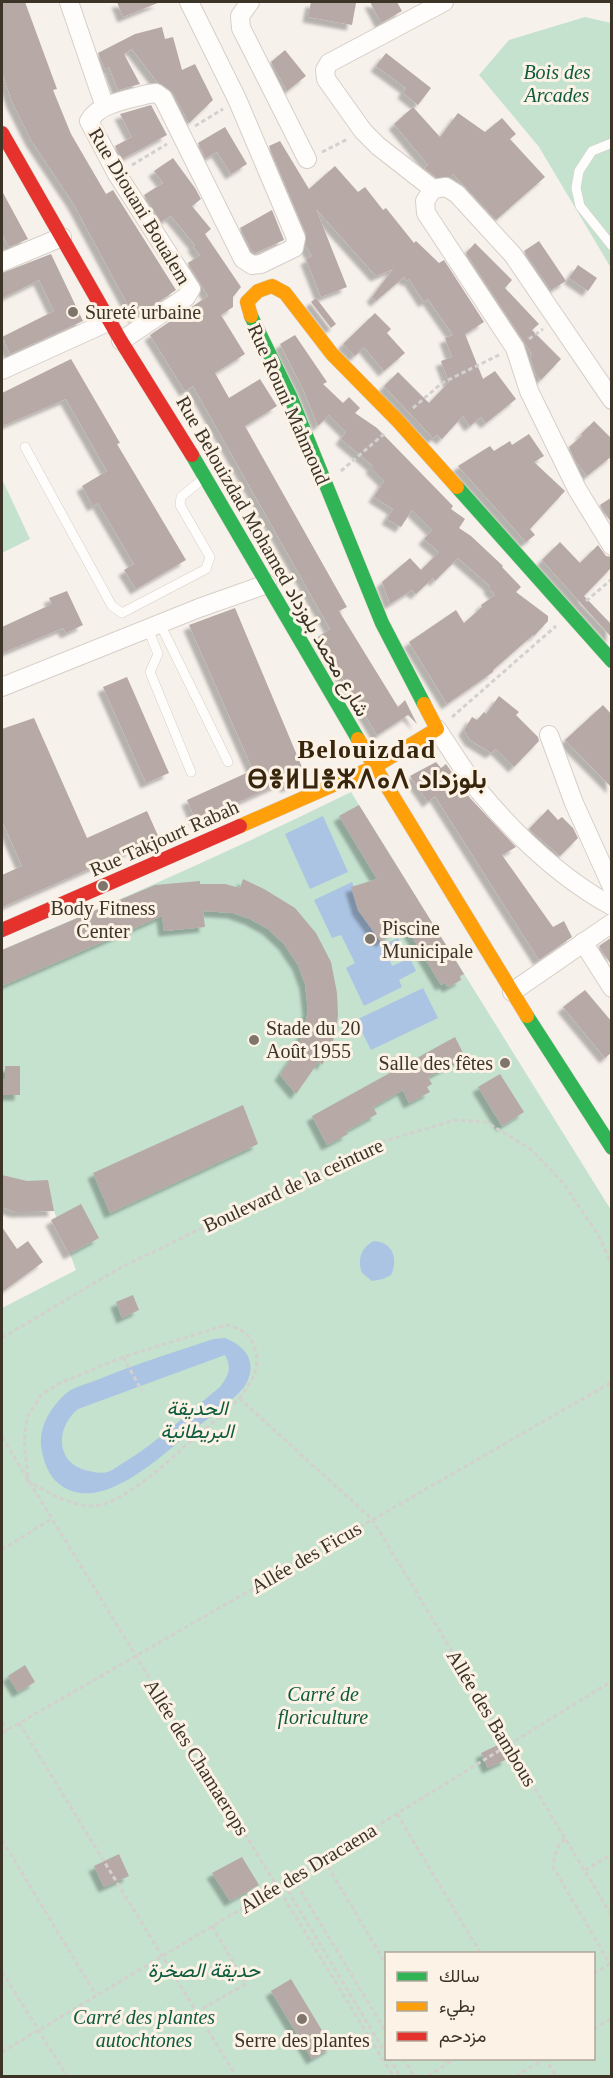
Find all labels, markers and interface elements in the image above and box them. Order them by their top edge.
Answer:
park label: Bois des Arcades [523,61,591,106]
street label: Rue Diouani Boualem [85,124,196,289]
place label: Sureté urbaine [85,301,201,323]
marker: Sureté urbaine [66,305,80,319]
street label: Rue Rouni Mahmoud [244,320,334,488]
street label: Rue Belouizdad Mohamed شارع محمد بلوزداد [169,392,374,722]
district label: Belouizdad ⴱⴻⵍⵡⴻⵣⴷⴰⴷ بلوزداد [247,735,487,795]
street label: Rue Takjourt Rabah [86,795,242,882]
marker: Body Fitness Center [96,879,110,893]
place label: Body Fitness Center [50,897,156,942]
place label: Piscine Municipale [382,917,473,963]
marker: Piscine Municipale [363,932,377,946]
place label: Stade du 20 Août 1955 [266,1017,360,1062]
marker: Stade du 20 Août 1955 [247,1033,261,1047]
place label: Salle des fêtes [379,1052,493,1074]
marker: Salle des fêtes [498,1056,512,1070]
street label: Boulevard de la ceinture [200,1134,387,1236]
park label: الحديقة البريطانية [160,1397,236,1444]
street label: Allée des Ficus [247,1517,365,1597]
street label: Allée des Bambous [443,1646,542,1791]
street label: Allée des Chamaerops [139,1675,254,1840]
park label: Carré de floriculture [278,1683,368,1729]
street label: Allée des Dracaena [236,1818,380,1917]
legend [385,1952,595,2060]
park label: حديقة الصخرة [148,1959,261,1983]
text: سالك [439,1966,479,1986]
text: بطيء [439,1996,475,2021]
park label: Carré des plantes autochtones [73,2006,215,2051]
marker: Serre des plantes [295,2012,309,2026]
text: مزدحم [439,2026,486,2048]
place label: Serre des plantes [234,2029,370,2052]

